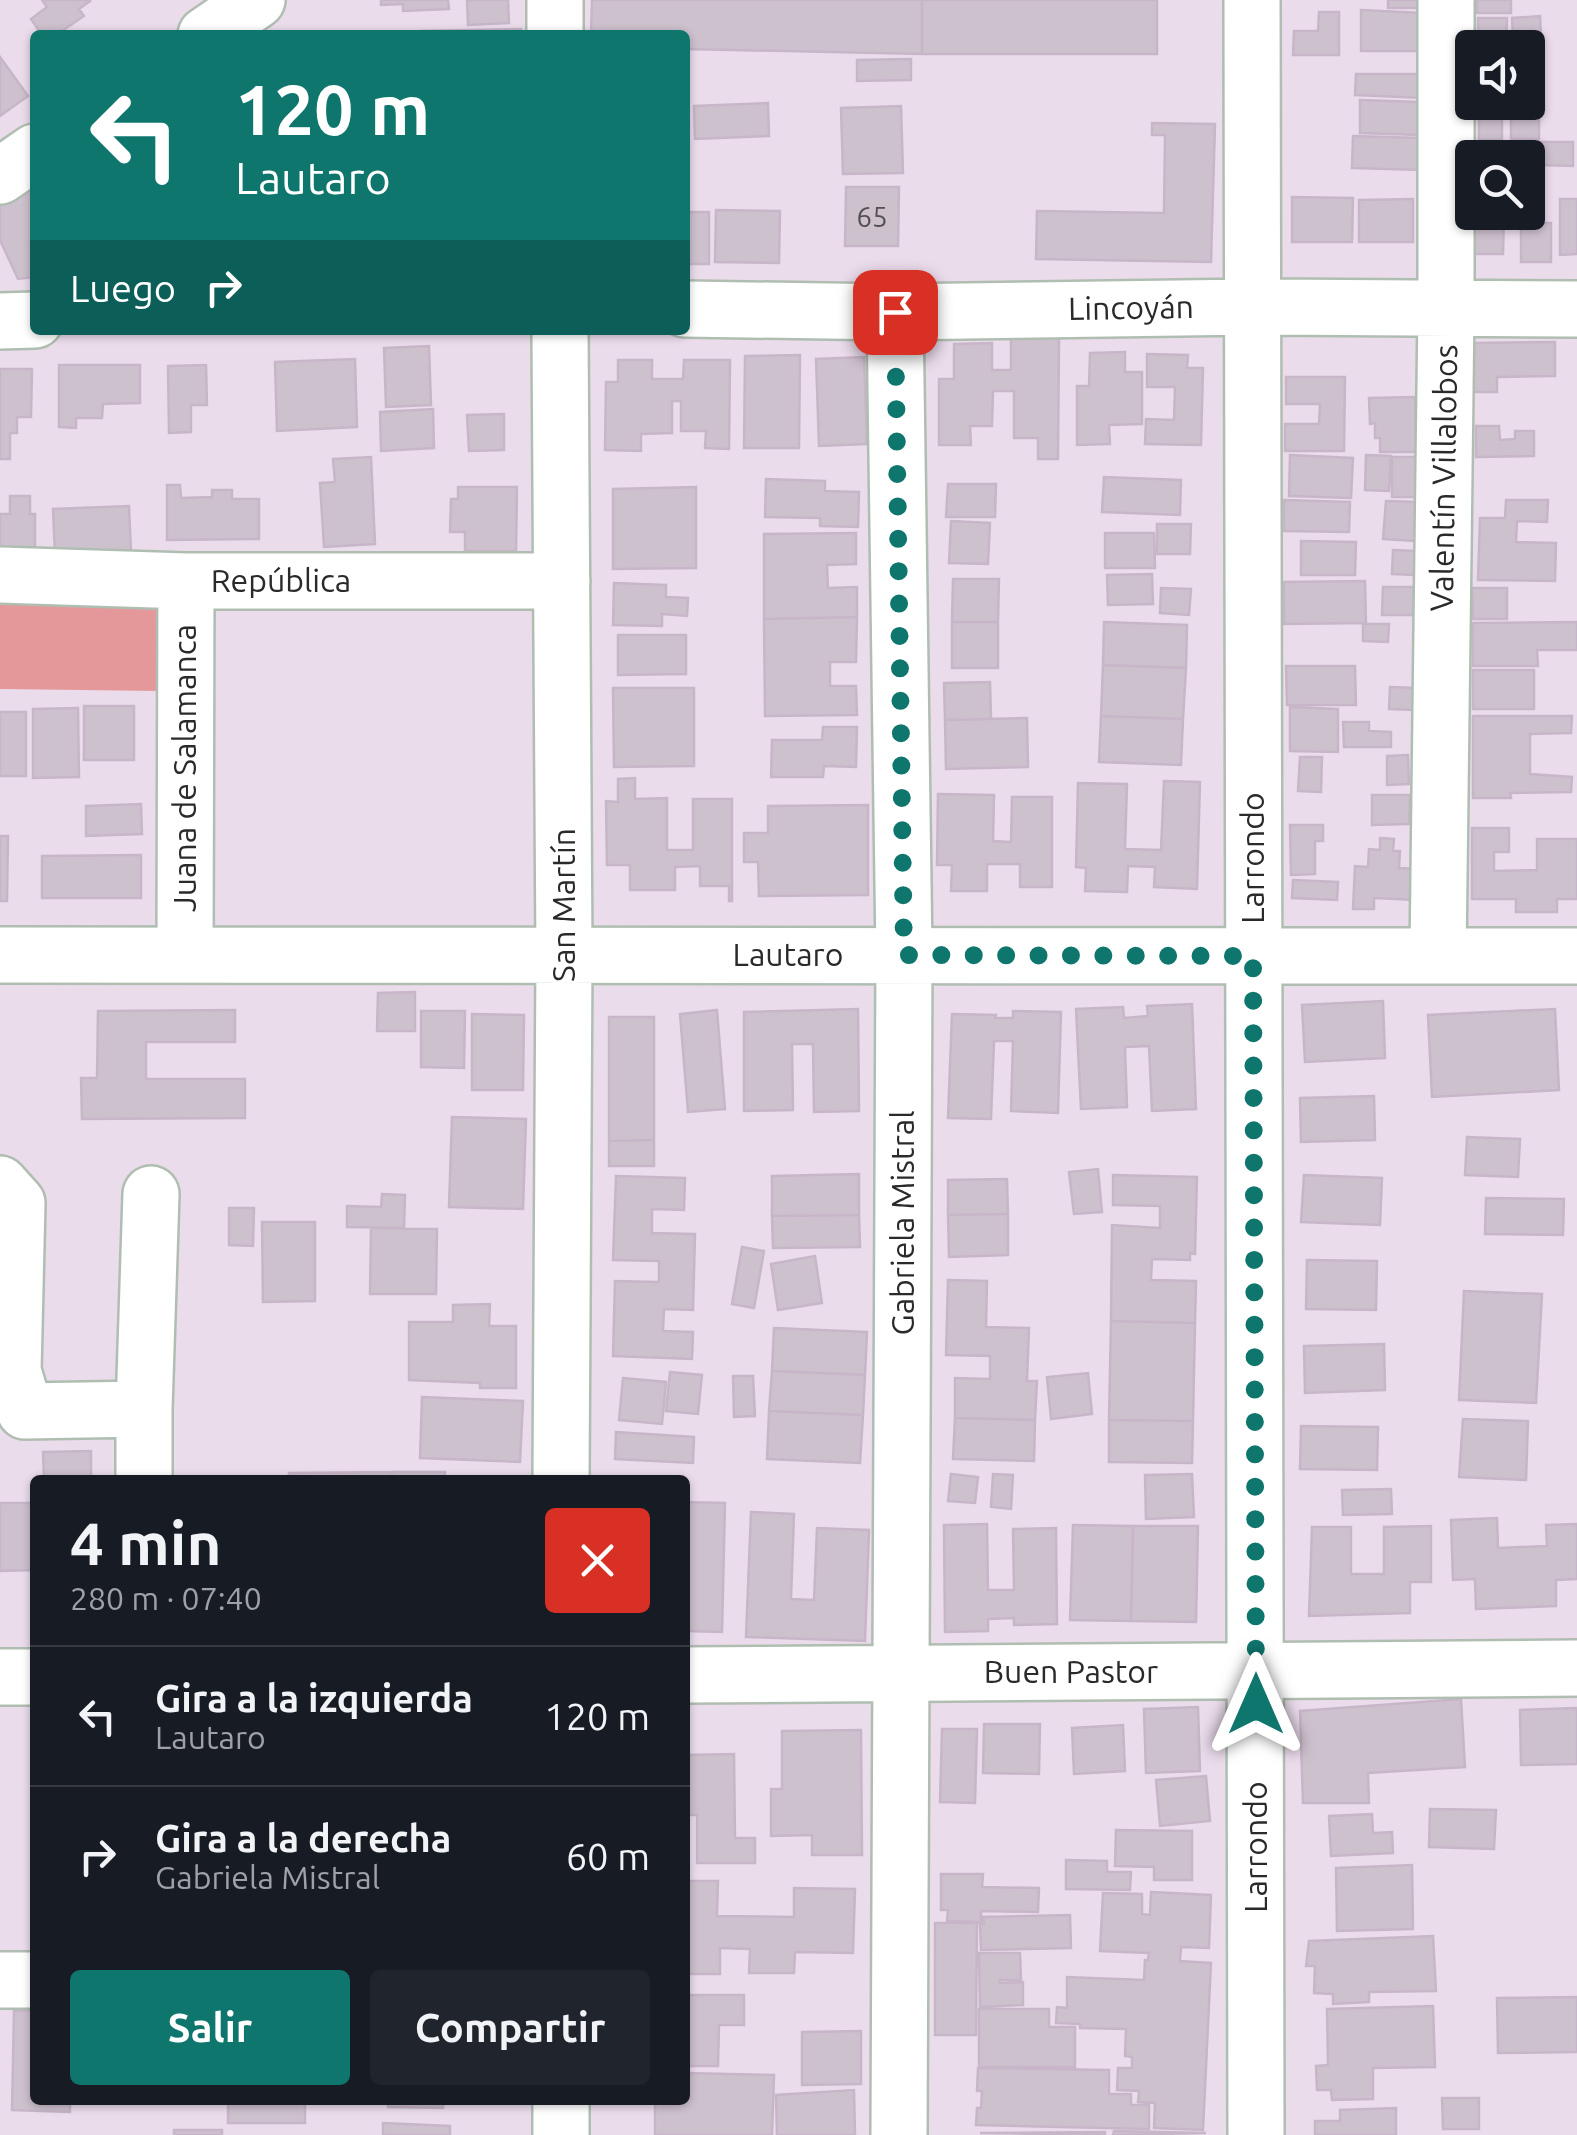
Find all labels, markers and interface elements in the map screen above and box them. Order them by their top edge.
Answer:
map controls [1455,30,1545,230]
button: sound [1455,30,1545,120]
icon: left [70,70,200,200]
text: 120 m [235,70,430,148]
button: search [1455,140,1545,230]
text: Lautaro [235,152,391,203]
house number: 65 [856,201,888,232]
icon: right [196,260,251,315]
text: Luego [70,267,176,309]
pin [853,270,938,355]
icon: arrive [868,285,923,340]
street label: Lincoyán [1068,288,1194,326]
street label: Valentín Villalobos [1423,344,1463,612]
street label: República [211,562,351,598]
street label: Juana de Salamanca [166,624,202,912]
street label: Larrondo [1234,792,1270,924]
street label: San Martín [545,828,581,982]
street label: Lautaro [733,936,843,972]
street label: Gabriela Mistral [884,1110,920,1336]
button: close [545,1508,650,1613]
text: 4 min [70,1509,222,1576]
text: 280 m · 07:40 [70,1580,262,1616]
position arrow [1204,1652,1308,1756]
street label: Buen Pastor [984,1653,1158,1689]
text: Gira a la izquierda [155,1677,473,1719]
icon: left [70,1689,125,1744]
text: 120 m [544,1695,650,1737]
text: Lautaro [155,1719,266,1755]
street label: Larrondo [1237,1781,1273,1913]
text: Gira a la derecha [155,1817,451,1859]
icon: right [70,1829,125,1884]
text: 60 m [566,1835,650,1877]
text: Gabriela Mistral [155,1859,380,1895]
button: Salir [70,1970,350,2085]
button: Compartir [370,1970,650,2085]

